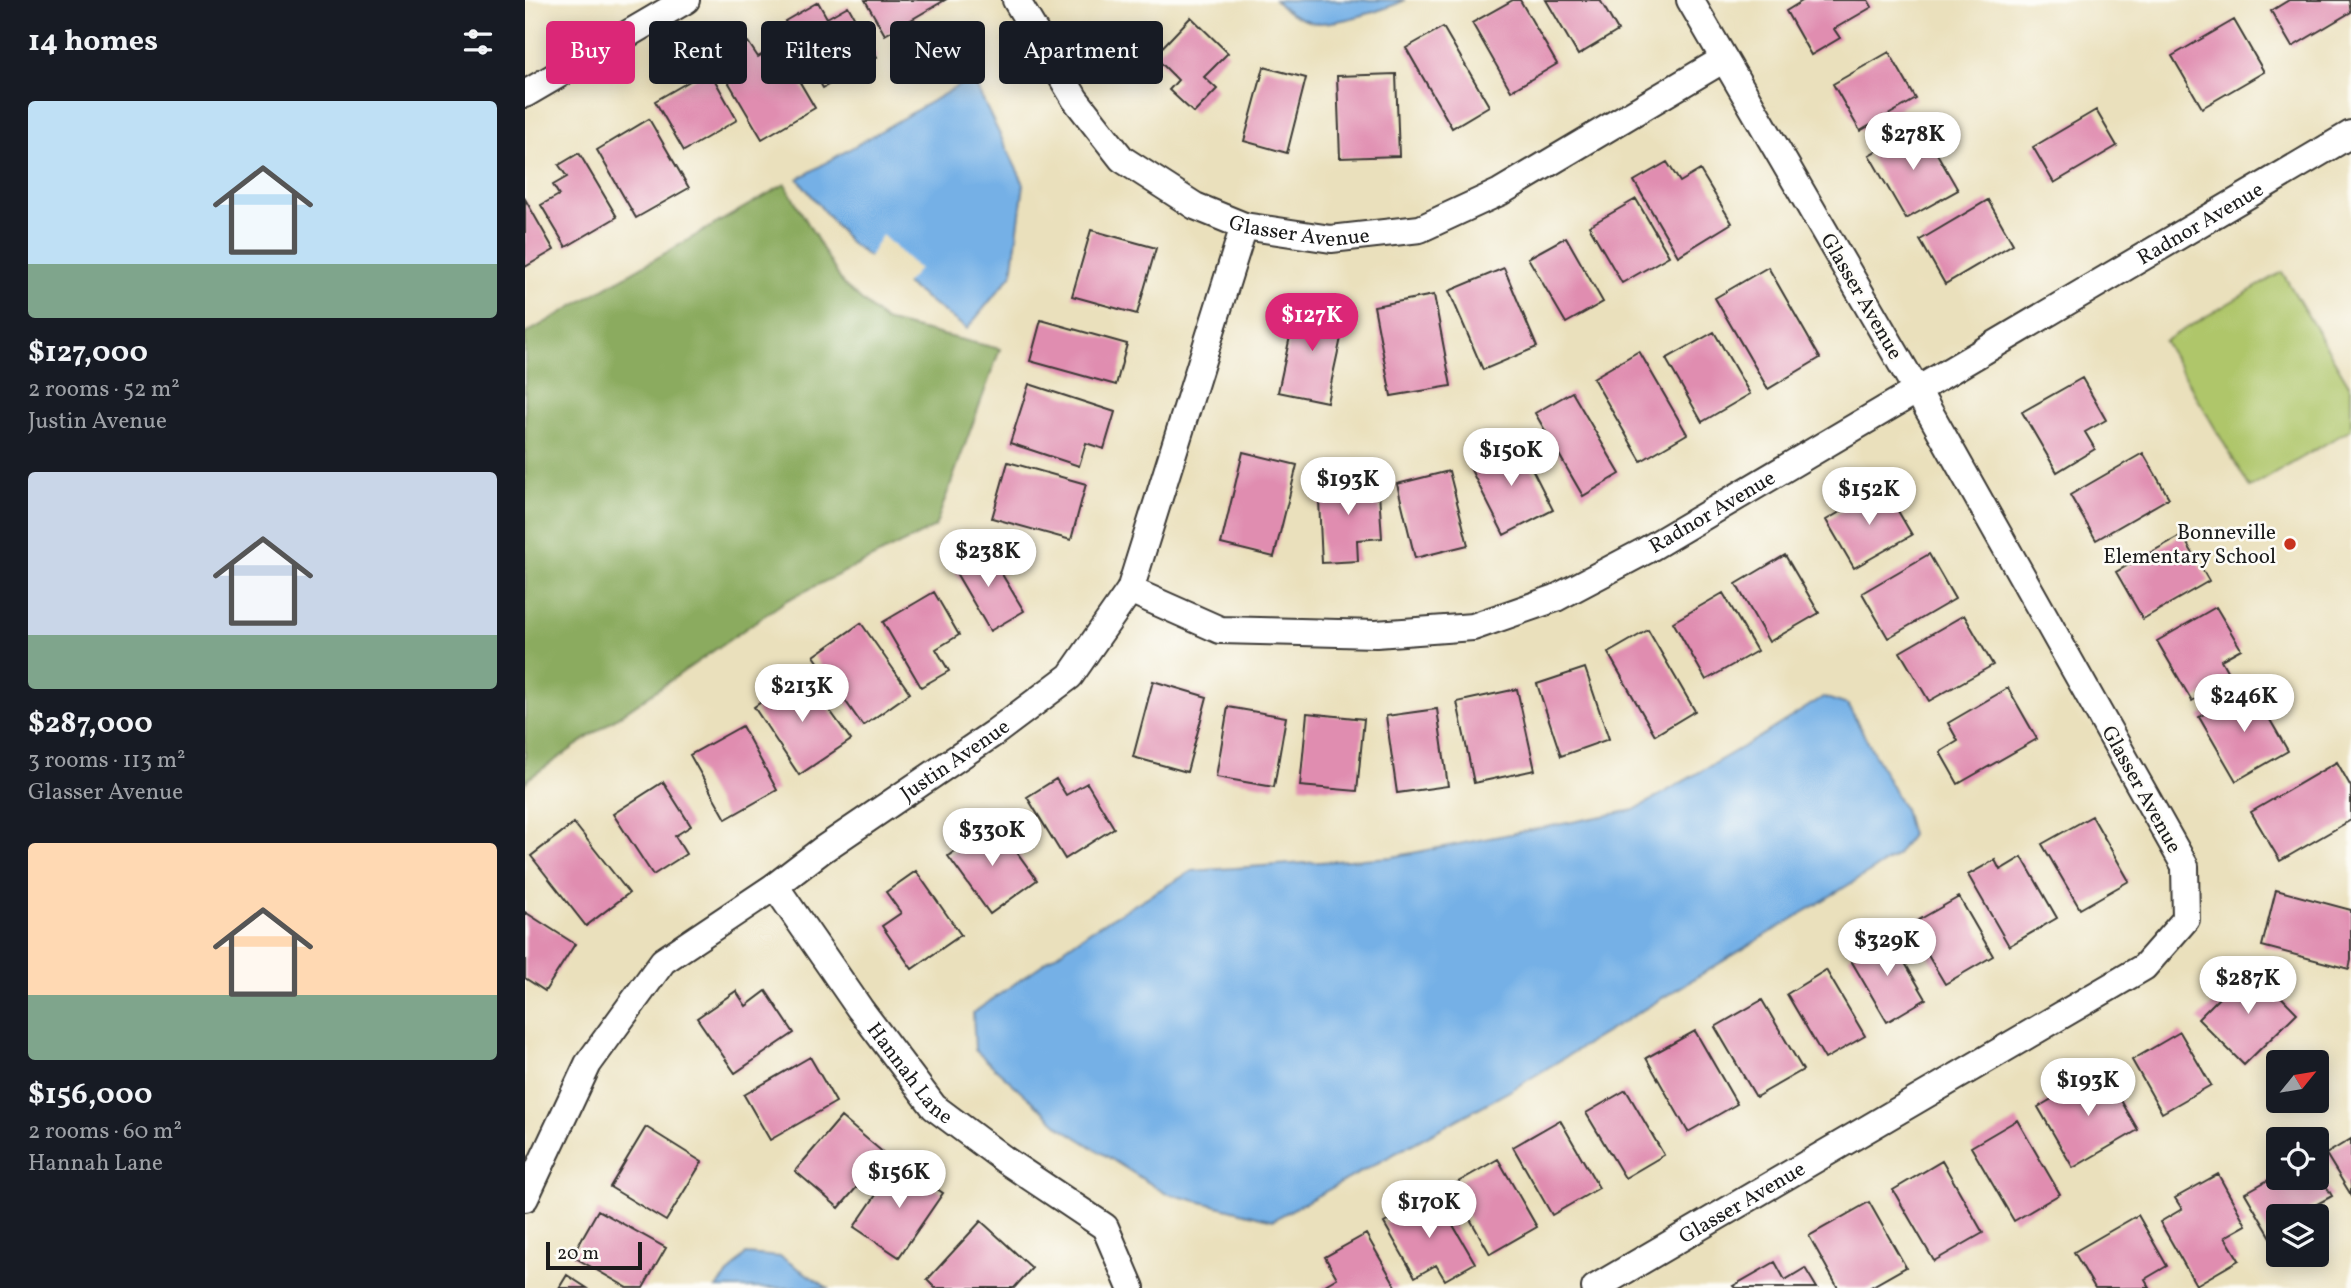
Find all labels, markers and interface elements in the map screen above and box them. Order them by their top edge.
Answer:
text: 14 homes [28,21,158,63]
chip: Buy [546,21,635,84]
chip: Rent [649,21,747,84]
chip: Filters [761,21,876,84]
chip: New [890,21,985,84]
chip: Apartment [999,21,1163,84]
icon: filters [459,23,497,61]
pin: $278K [1864,113,1962,172]
text: $278K [1881,119,1945,151]
icon: home [200,147,326,273]
street label: Radnor Avenue [2132,176,2269,273]
street label: Glasser Avenue [1224,208,1371,255]
street label: Glasser Avenue [1813,228,1909,365]
pin: $127K [1263,294,1361,353]
text: $127K [1281,300,1343,332]
text: $127,000 [28,332,148,374]
text: 2 rooms · 52 m² [28,374,180,406]
text: Justin Avenue [28,406,167,438]
pin: $150K [1462,428,1560,488]
text: $150K [1479,435,1543,467]
pin: $193K [1299,458,1397,517]
text: $193K [1317,464,1379,496]
street label: Radnor Avenue [1644,464,1781,561]
pin: $152K [1820,468,1918,527]
text: $152K [1838,474,1900,506]
icon: home [200,518,326,644]
place label: Bonneville Elementary School [2103,519,2276,572]
pin: $238K [939,530,1037,589]
text: $238K [955,536,1021,568]
marker: Bonneville Elementary School [2282,536,2298,552]
pin: $213K [753,664,851,724]
text: $213K [771,671,833,703]
pin: $246K [2195,674,2293,734]
text: $246K [2210,681,2278,713]
text: $287,000 [28,703,153,745]
street label: Justin Avenue [895,713,1016,809]
street label: Glasser Avenue [2094,721,2188,859]
text: 3 rooms · 113 m² [28,745,186,777]
text: Glasser Avenue [28,777,183,809]
pin: $330K [943,808,1041,868]
text: $330K [959,815,1025,847]
icon: home [200,889,326,1015]
pin: $329K [1838,918,1936,978]
text: $329K [1854,925,1920,957]
pin: $287K [2199,956,2297,1016]
text: $287K [2216,963,2280,995]
street label: Hannah Lane [859,1017,958,1132]
north arrow [2266,1050,2329,1113]
map controls [2266,1050,2329,1267]
pin: $193K [2039,1058,2137,1118]
text: $193K [2057,1065,2119,1097]
text: $156,000 [28,1074,152,1116]
text: 2 rooms · 60 m² [28,1116,182,1148]
button: locate [2266,1127,2329,1190]
text: Hannah Lane [28,1148,163,1180]
pin: $156K [850,1150,948,1210]
street label: Glasser Avenue [1674,1155,1811,1252]
text: $156K [868,1157,930,1189]
pin: $170K [1380,1180,1478,1240]
text: $170K [1397,1187,1461,1219]
button: layers [2266,1204,2329,1267]
scale bar [546,1239,642,1271]
text: 20 m [557,1241,599,1267]

